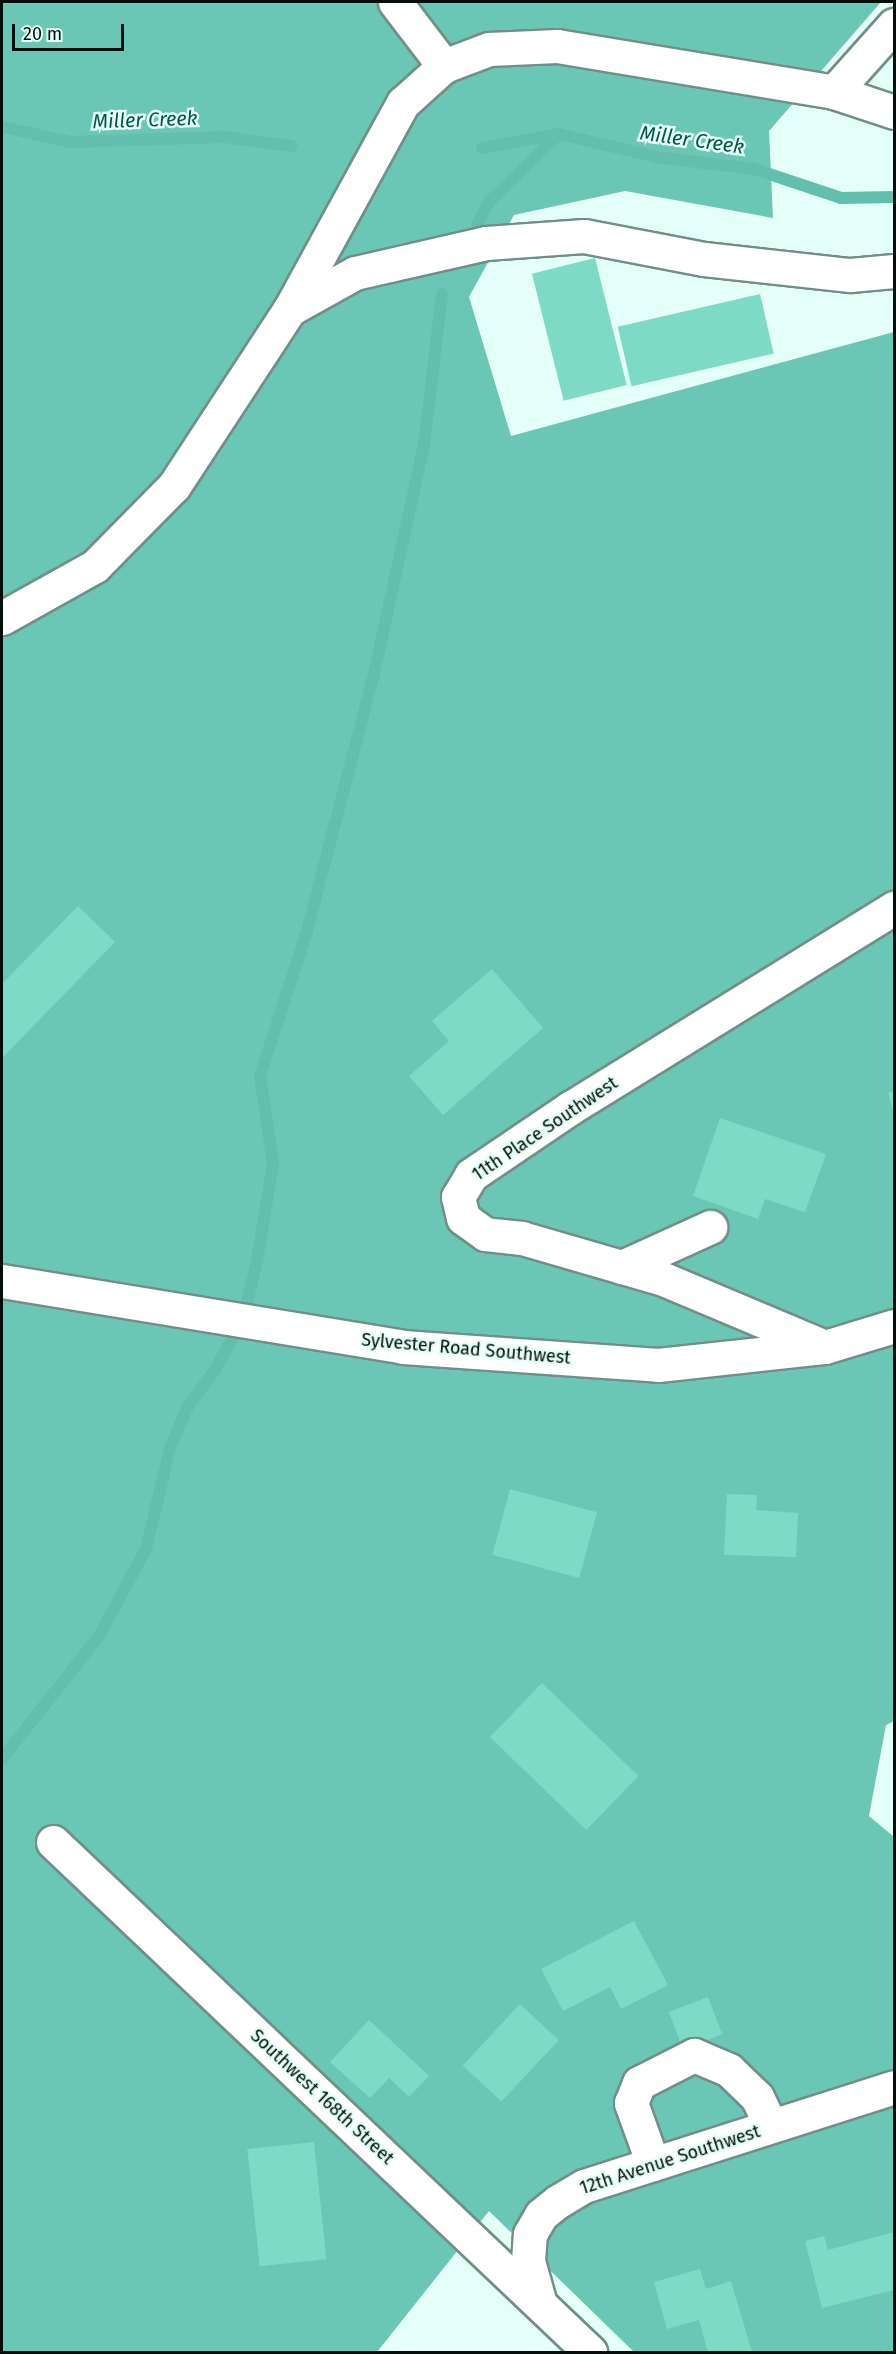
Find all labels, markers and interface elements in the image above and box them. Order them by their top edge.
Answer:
scale bar [15,12,128,50]
text: 20 m [23,23,62,45]
water label: Miller Creek [92,106,198,134]
water label: Miller Creek [638,121,746,159]
street label: 11th Place Southwest [468,1072,622,1186]
street label: Sylvester Road Southwest [360,1329,572,1369]
street label: Southwest 168th Street [246,2025,398,2169]
street label: 12th Avenue Southwest [577,2121,763,2199]

